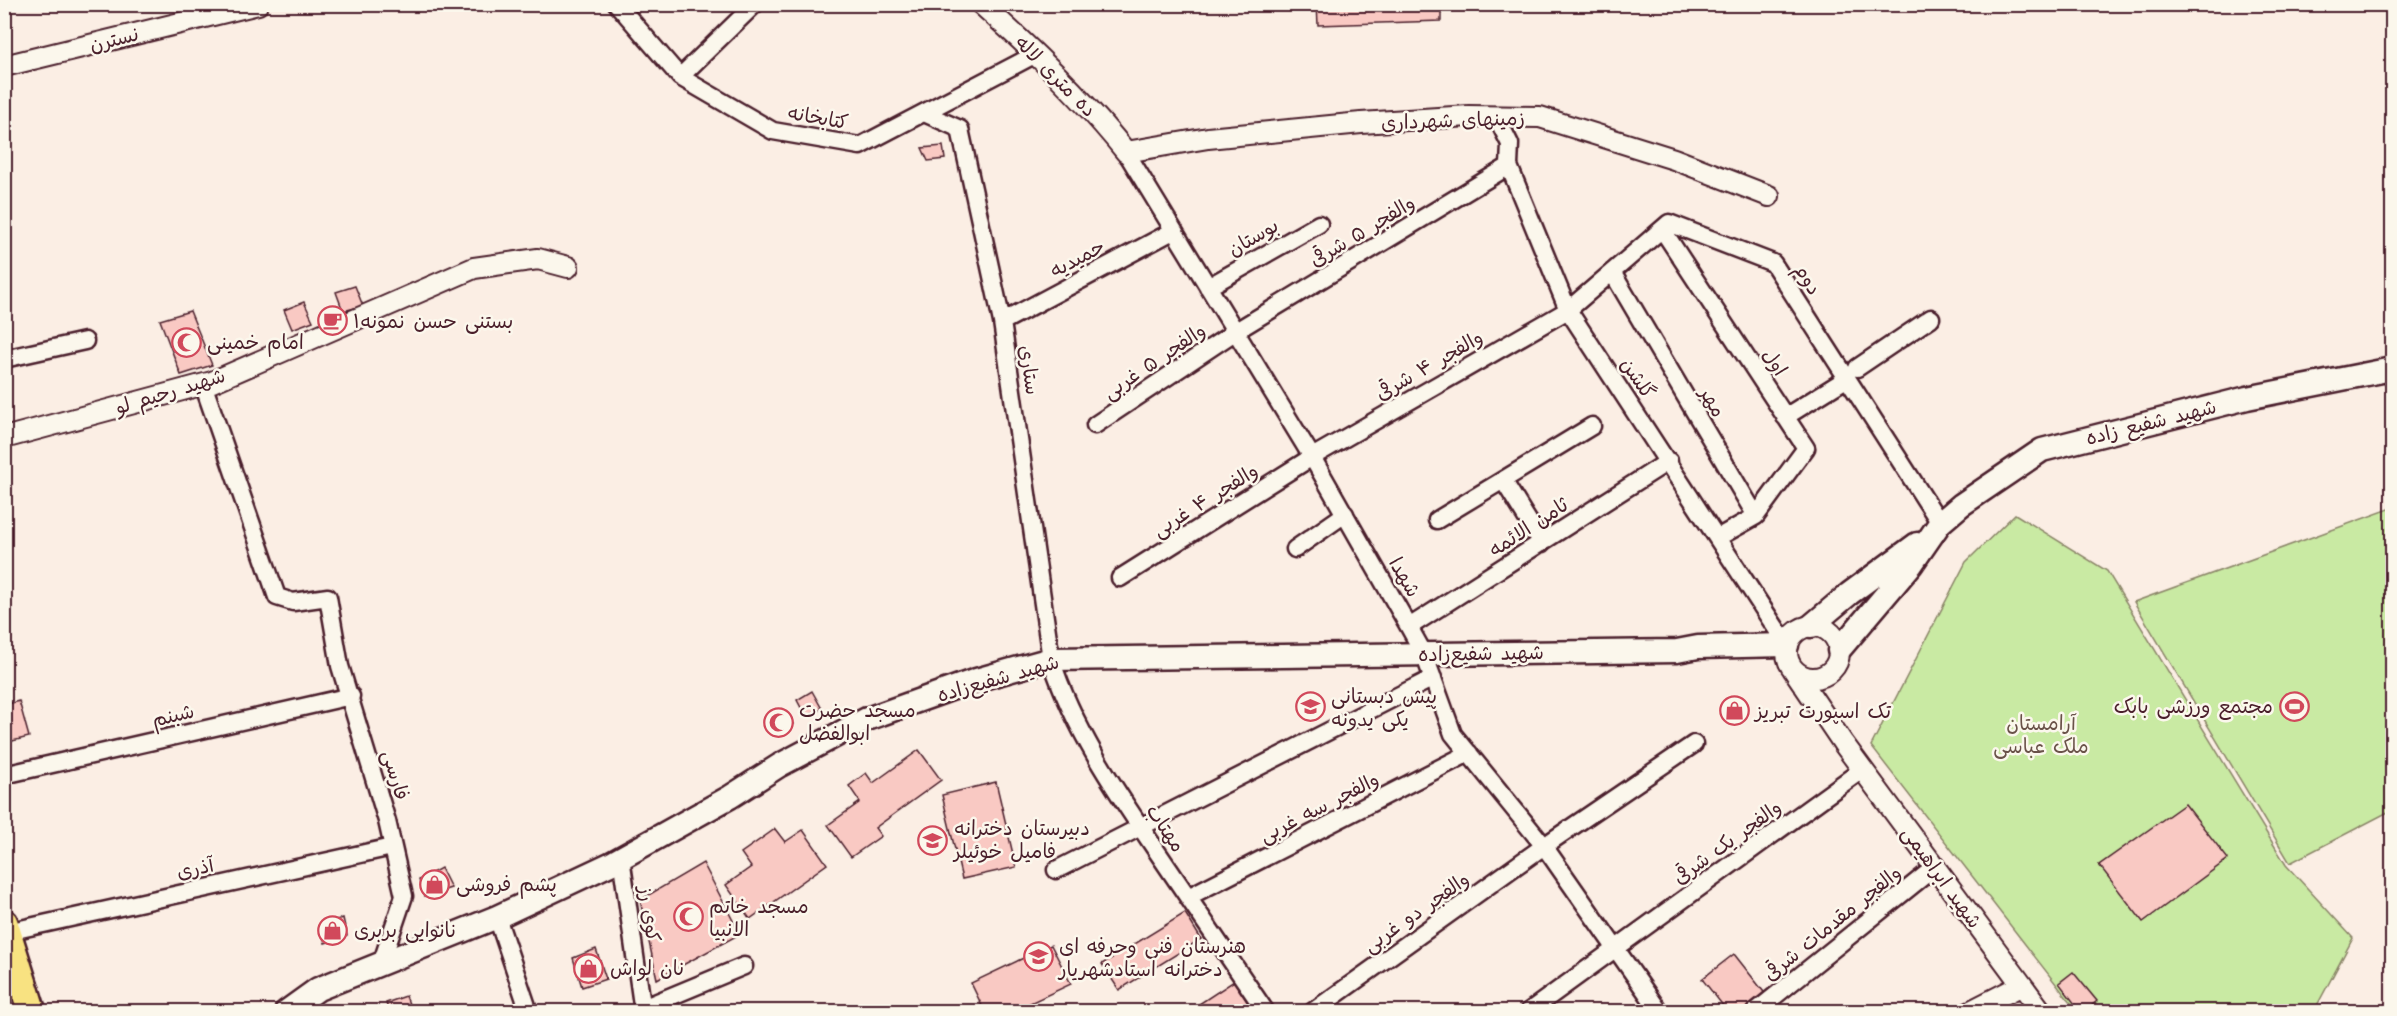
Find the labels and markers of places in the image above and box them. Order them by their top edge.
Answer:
cafe icon: بستنی حسن نمونه۱ [316,305,348,337]
place label: بستنی حسن نمونه۱ [353,307,513,339]
mosque icon: امام خمینی [170,326,202,358]
place label: امام خمینی [207,328,304,360]
place label: پیش دبستانی یکی یدونه [1331,682,1437,737]
sports icon: مجتمع ورزشی بابک [2278,690,2310,722]
school or university icon: پیش دبستانی یکی یدونه [1294,691,1326,723]
place label: مجتمع ورزشی بابک [2114,692,2273,724]
shop icon: تک اسپورت تبریز [1718,695,1750,727]
place label: مسجد حضرت ابوالفضل [799,696,916,751]
place label: تک اسپورت تبریز [1753,697,1891,729]
mosque icon: مسجد حضرت ابوالفضل [762,706,794,738]
place label: دبیرستان دخترانه فامیل خوئیلر [952,814,1090,869]
school or university icon: دبیرستان دخترانه فامیل خوئیلر [917,824,949,856]
shop icon: پشم فروشی [419,868,451,900]
place label: پشم فروشی [456,870,557,902]
place label: مسجد خاتم الانبیا [709,892,809,947]
mosque icon: مسجد خاتم الانبیا [672,901,704,933]
shop icon: نانوایی بربری [317,914,349,946]
place label: نانوایی بربری [354,916,457,948]
place label: هنرستان فنی وحرفه ای دخترانه استادشهریار [1057,932,1246,987]
school or university icon: هنرستان فنی وحرفه ای دخترانه استادشهریار [1022,941,1054,973]
shop icon: نان لواش [573,952,605,984]
place label: نان لواش [610,954,684,986]

